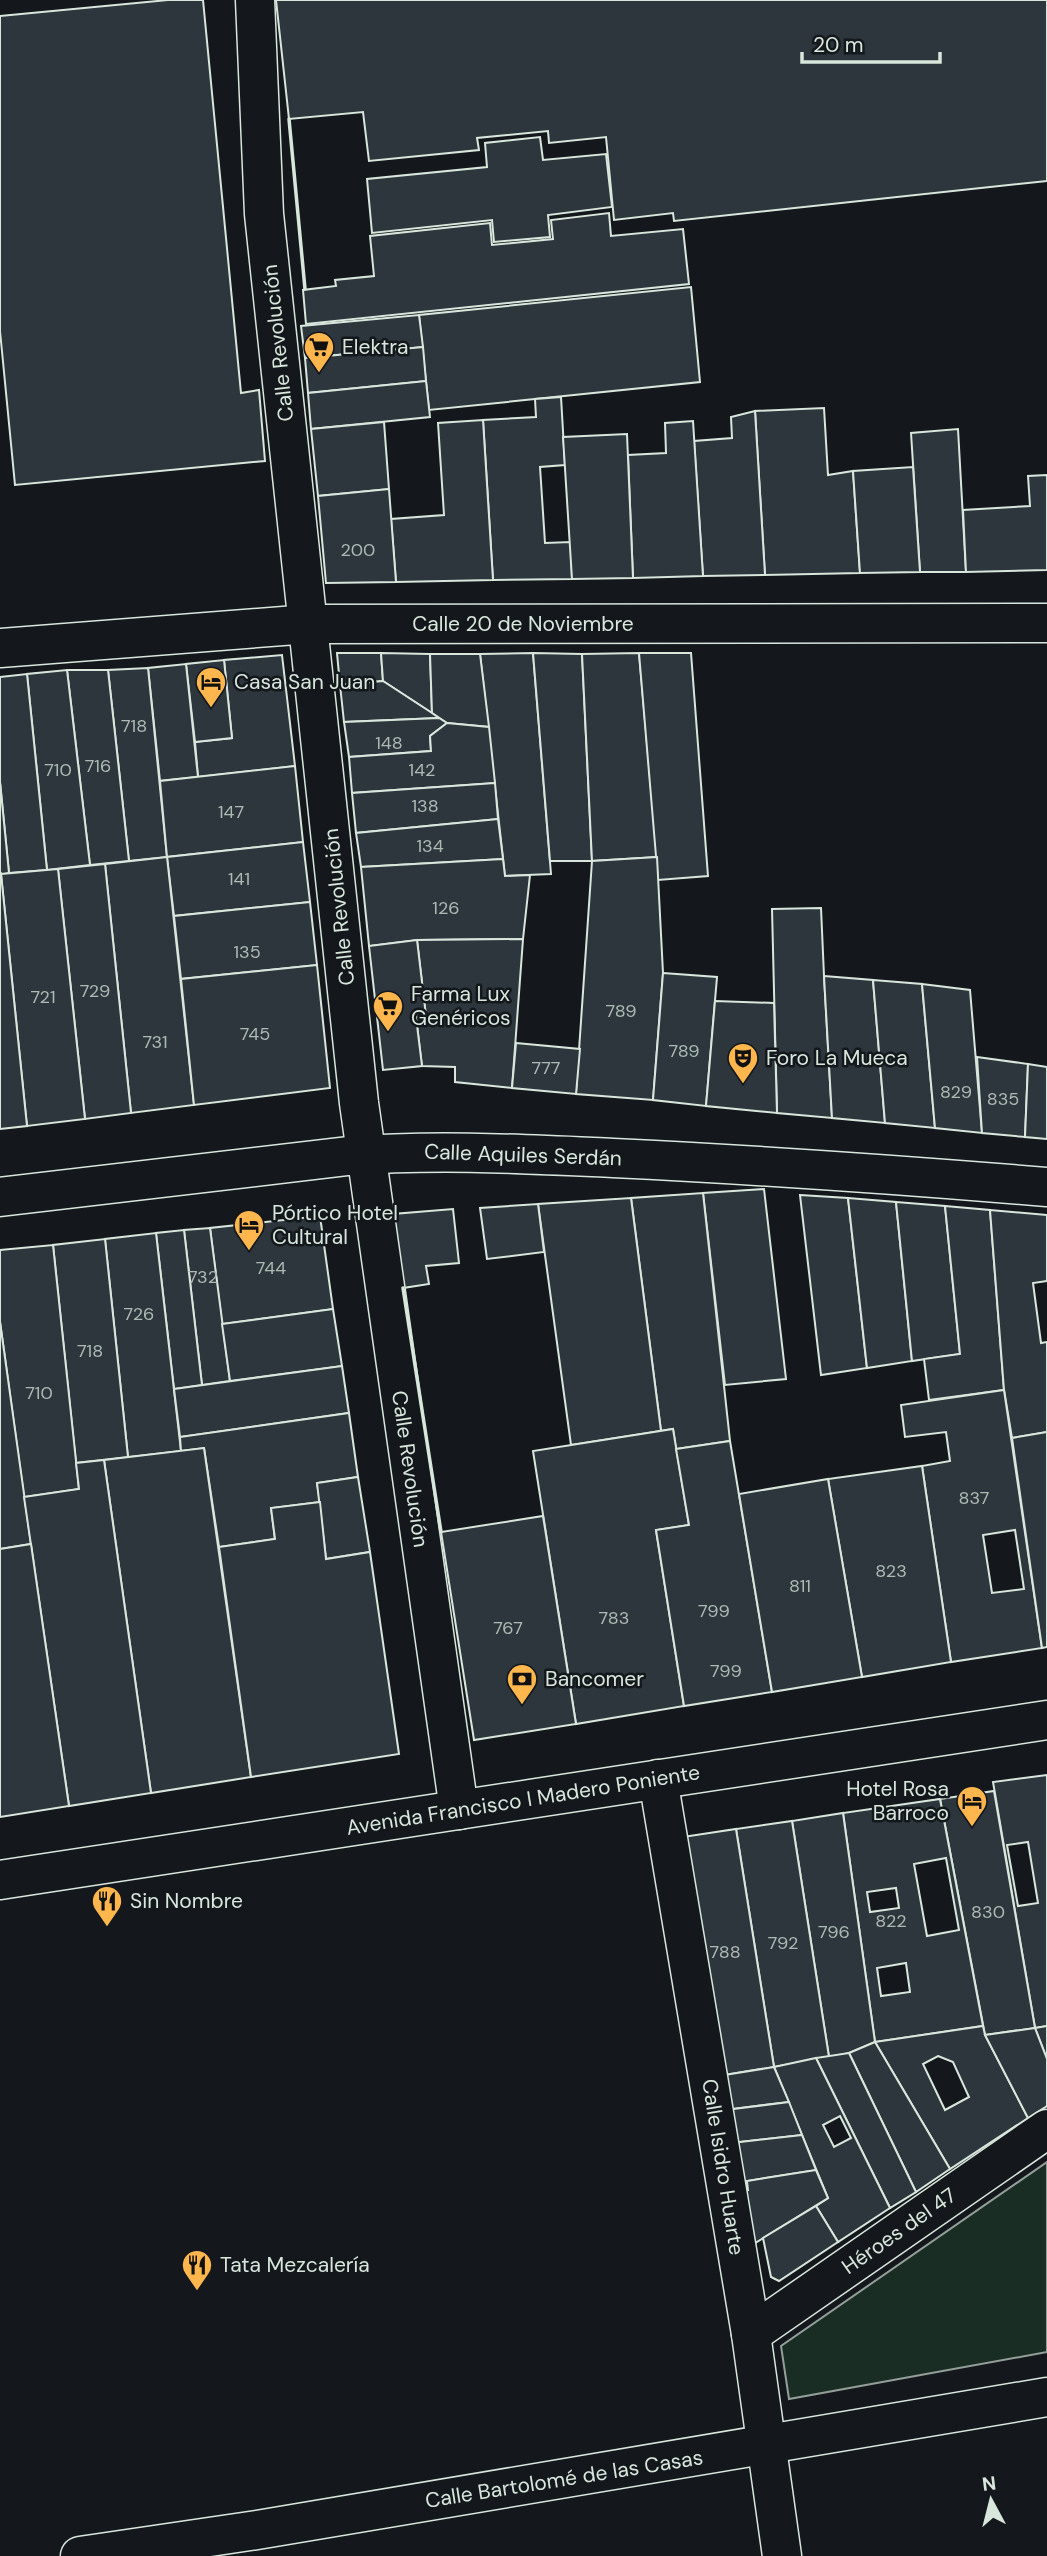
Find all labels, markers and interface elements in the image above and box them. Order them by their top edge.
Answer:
scale bar [802,21,940,65]
text: 20 m [813,31,864,59]
street label: Calle Revolución [256,263,300,423]
supermarket icon: Elektra [302,330,336,374]
place label: Elektra [342,333,409,361]
house number: 200 [341,538,375,562]
street label: Calle 20 de Noviembre [412,610,634,638]
hotel icon: Casa San Juan [194,665,228,709]
place label: Casa San Juan [234,668,375,696]
house number: 718 [121,714,147,738]
house number: 148 [375,731,403,755]
house number: 716 [85,754,111,778]
house number: 710 [44,758,72,782]
house number: 142 [409,758,435,782]
house number: 138 [411,794,439,818]
house number: 147 [218,800,244,824]
street label: Calle Revolución [317,827,361,987]
house number: 134 [416,834,444,858]
house number: 141 [228,867,250,891]
house number: 126 [432,896,460,920]
house number: 135 [233,940,261,964]
house number: 729 [80,979,110,1003]
place label: Farma Lux Genéricos [411,980,511,1032]
house number: 721 [30,985,56,1009]
supermarket icon: Farma Lux Genéricos [371,989,405,1033]
house number: 789 [605,999,637,1023]
house number: 745 [240,1022,270,1046]
house number: 731 [142,1030,168,1054]
house number: 789 [668,1039,700,1063]
theatre icon: Foro La Mueca [726,1041,760,1085]
place label: Foro La Mueca [766,1044,908,1072]
house number: 777 [532,1056,560,1080]
house number: 829 [940,1080,972,1104]
house number: 835 [987,1087,1019,1111]
street label: Calle Aquiles Serdán [424,1138,622,1172]
place label: Pórtico Hotel Cultural [272,1199,398,1251]
hotel icon: Pórtico Hotel Cultural [232,1208,266,1252]
house number: 744 [256,1256,286,1280]
house number: 732 [188,1265,218,1289]
house number: 726 [124,1302,154,1326]
house number: 718 [77,1339,103,1363]
house number: 710 [25,1381,53,1405]
street label: Calle Revolución [385,1389,435,1549]
house number: 837 [959,1486,989,1510]
house number: 823 [875,1559,907,1583]
house number: 811 [789,1574,811,1598]
house number: 799 [698,1599,730,1623]
house number: 783 [599,1606,629,1630]
house number: 767 [493,1616,523,1640]
house number: 799 [710,1659,742,1683]
bank icon: Bancomer [505,1662,539,1706]
place label: Bancomer [545,1665,644,1693]
street label: Avenida Francisco I Madero Poniente [344,1758,702,1842]
place label: Hotel Rosa Barroco [846,1775,949,1827]
hotel icon: Hotel Rosa Barroco [955,1784,989,1828]
restaurant icon: Sin Nombre [90,1884,124,1928]
place label: Sin Nombre [130,1887,243,1915]
house number: 830 [971,1900,1005,1924]
house number: 822 [875,1909,907,1933]
house number: 796 [818,1920,850,1944]
house number: 792 [768,1931,798,1955]
house number: 788 [709,1940,741,1964]
street label: Calle Isidro Huarte [695,2077,751,2257]
street label: Héroes del 47 [836,2181,962,2281]
restaurant icon: Tata Mezcalería [180,2248,214,2292]
place label: Tata Mezcalería [220,2251,370,2279]
street label: Calle Bartolomé de las Casas [423,2443,705,2515]
north arrow [956,2465,1026,2535]
text: N [981,2470,997,2497]

